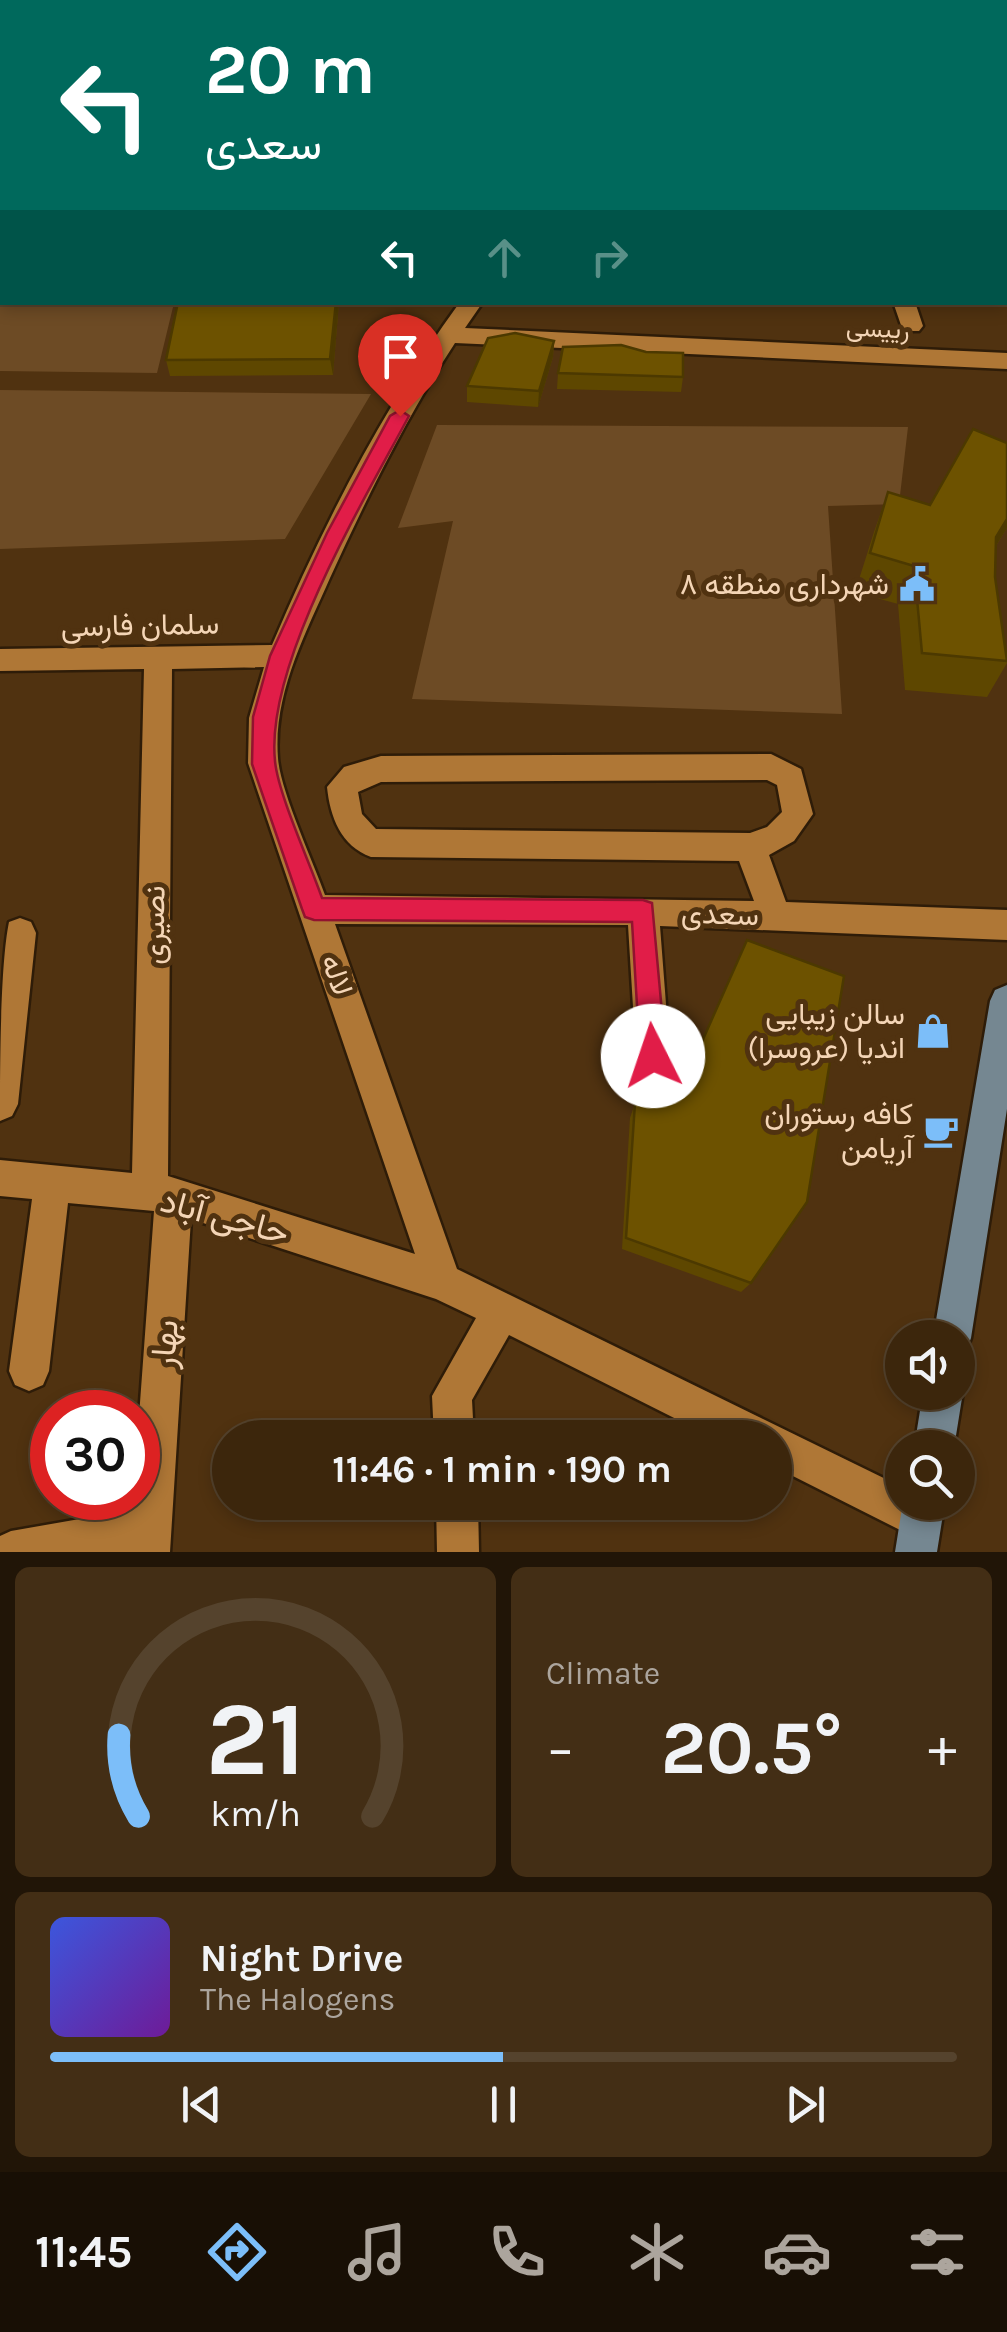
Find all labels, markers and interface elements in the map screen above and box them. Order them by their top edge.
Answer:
text: 20 m [205,29,376,111]
icon: left [40,40,170,170]
text: سعدی [205,118,322,170]
icon: left [372,230,427,285]
icon: ahead [477,230,532,285]
icon: right [582,230,637,285]
street label: رییسی [845,312,910,346]
pin [358,314,443,417]
icon: arrive [373,329,428,384]
public building icon: شهرداری منطقه ۸ [898,565,936,603]
place label: شهرداری منطقه ۸ [680,566,889,602]
street label: سلمان فارسی [61,606,219,644]
street label: نصیری [135,885,173,965]
street label: سعدی [680,895,760,933]
street label: لاله [313,950,361,1000]
place label: سالن زیبایی اندیا (عروسرا) [748,996,905,1066]
position arrow [601,1004,705,1108]
shop icon: سالن زیبایی اندیا (عروسرا) [914,1012,952,1050]
place label: کافه رستوران آریامن [764,1096,915,1166]
cafe icon: کافه رستوران آریامن [922,1112,960,1150]
street label: حاجی آباد [156,1180,294,1253]
street label: بهار [142,1318,188,1371]
map controls [885,1320,975,1520]
button: sound [885,1320,975,1410]
speed limit sign: 30 [30,1390,160,1520]
button: search [885,1430,975,1520]
text: 11:46 · 1 min · 190 m [332,1447,672,1492]
text: Climate [546,1655,660,1692]
text: 21 [206,1679,306,1800]
text: 20.5° [661,1704,842,1792]
text: − [546,1716,575,1780]
text: + [928,1716,957,1780]
text: km/h [210,1793,301,1835]
text: Night Drive [200,1936,403,1981]
text: The Halogens [200,1981,395,2018]
icon: previous [174,2077,229,2132]
icon: pause [476,2077,531,2132]
icon: next [778,2077,833,2132]
icon: directions [202,2217,272,2287]
icon: music [342,2217,412,2287]
icon: phone [482,2217,552,2287]
icon: climate [622,2217,692,2287]
icon: car [762,2217,832,2287]
icon: filters [902,2217,972,2287]
text: 11:45 [35,2226,132,2278]

